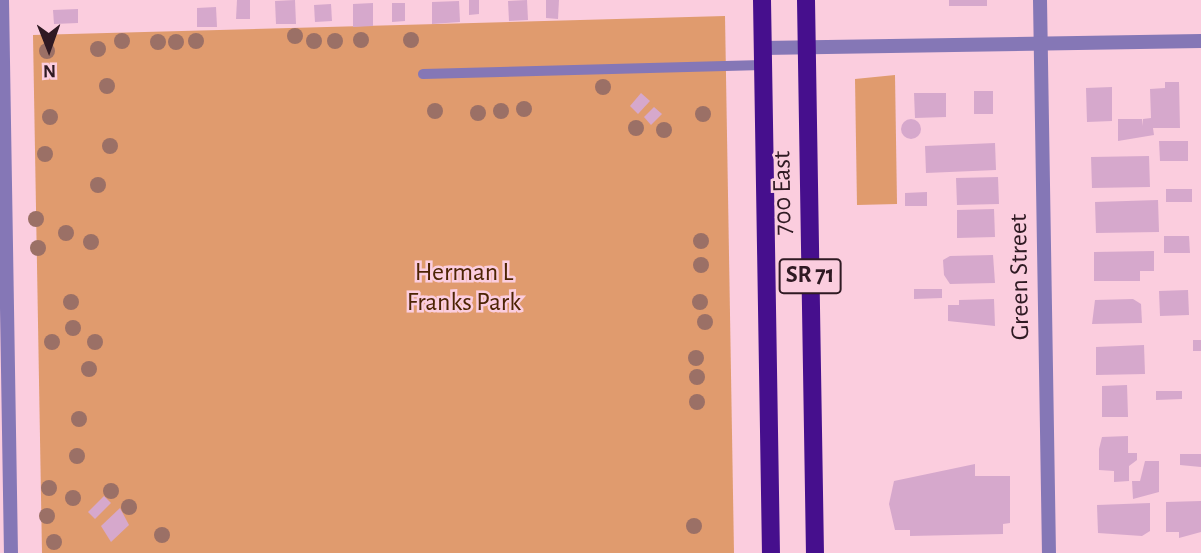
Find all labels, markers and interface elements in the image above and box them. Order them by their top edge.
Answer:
north arrow [14,14,84,84]
text: N [43,61,56,80]
street label: 700 East [767,150,799,236]
street label: Green Street [1003,214,1037,340]
road number: SR 71 [778,256,842,296]
park label: Herman L Franks Park [407,257,521,318]

